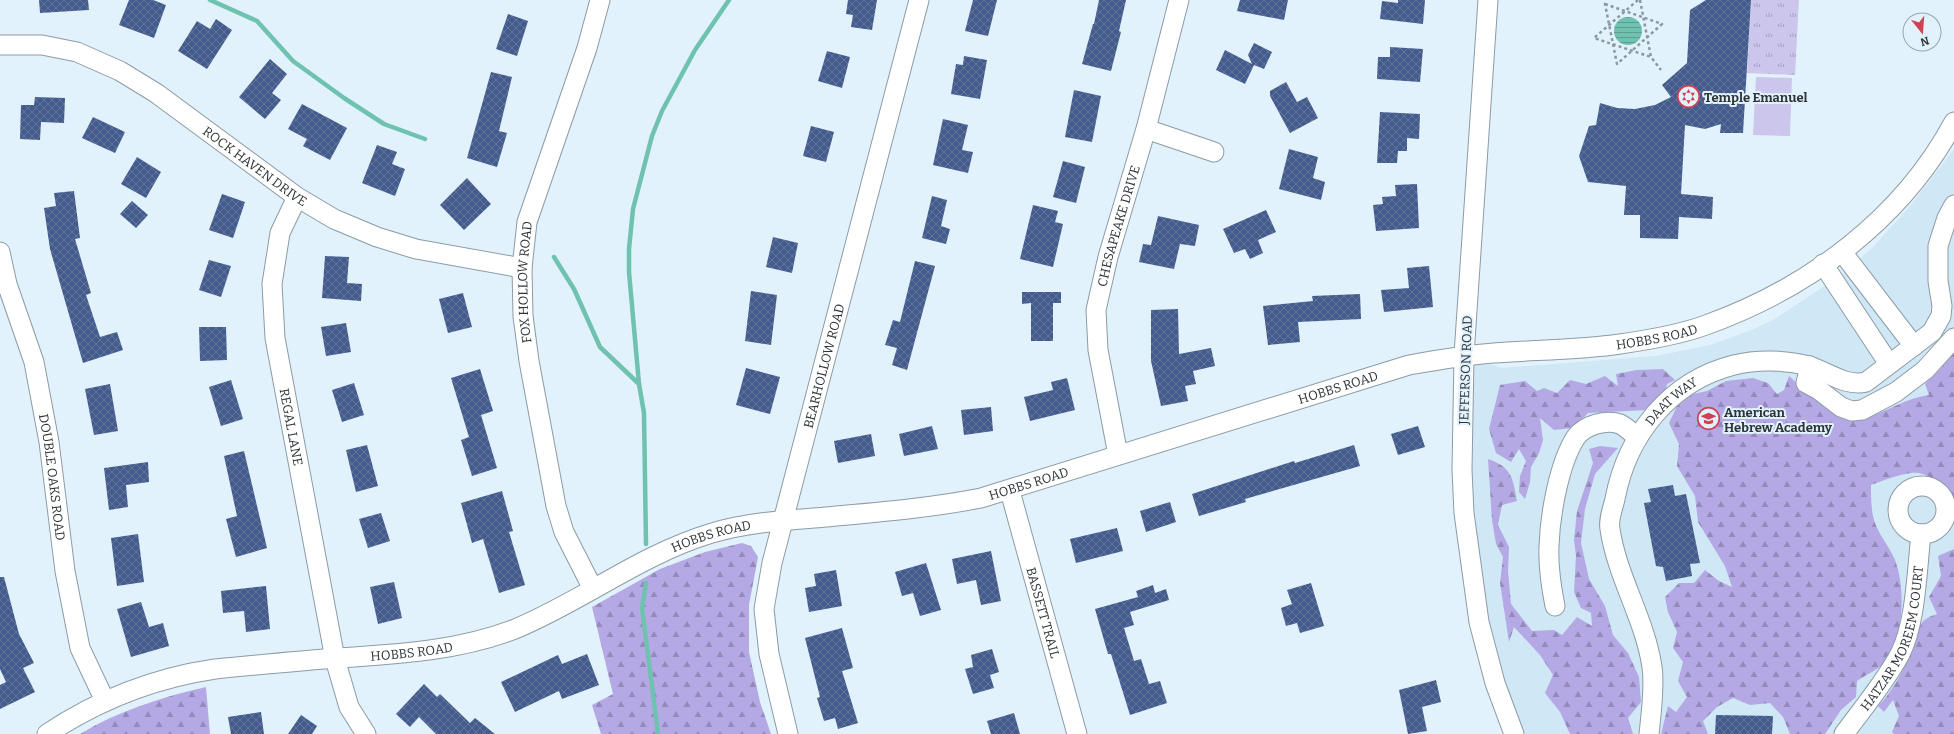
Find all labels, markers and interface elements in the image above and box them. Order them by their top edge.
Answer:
north arrow [1902,12,1942,52]
text: N [1918,34,1931,49]
synagogue icon: Temple Emanuel [1675,84,1701,110]
place label: Temple Emanuel [1704,90,1808,105]
street label: ROCK HAVEN DRIVE [200,123,309,209]
street label: CHESAPEAKE DRIVE [1095,163,1143,288]
street label: FOX HOLLOW ROAD [515,220,535,344]
street label: BEARHOLLOW ROAD [801,302,847,430]
street label: JEFFERSON ROAD [1456,315,1475,426]
street label: HOBBS ROAD [1615,321,1699,353]
street label: HOBBS ROAD [1296,368,1380,407]
street label: DAAT WAY [1642,374,1701,428]
street label: REGAL LANE [277,387,306,467]
place label: American Hebrew Academy [1724,405,1833,435]
school or university icon: American Hebrew Academy [1696,406,1722,432]
street label: DOUBLE OAKS ROAD [36,413,68,541]
street label: HOBBS ROAD [987,464,1070,503]
street label: HOBBS ROAD [669,518,752,555]
street label: HATZAR MOREEM COURT [1857,565,1926,713]
street label: BASSETT TRAIL [1023,566,1063,660]
street label: HOBBS ROAD [370,639,454,664]

